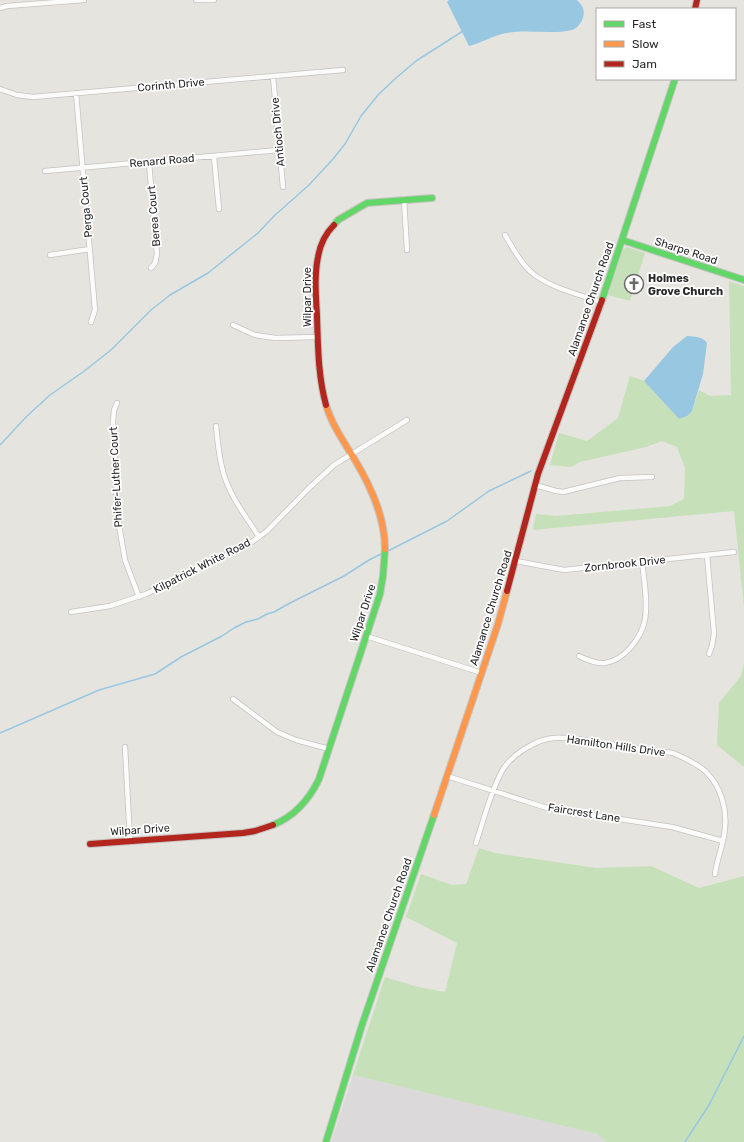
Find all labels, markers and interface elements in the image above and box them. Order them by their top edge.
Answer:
legend [596,8,736,80]
text: Fast [632,17,656,31]
text: Slow [632,37,659,51]
text: Jam [632,57,657,71]
street label: Corinth Drive [137,76,205,94]
street label: Antioch Drive [269,97,287,167]
street label: Renard Road [129,152,195,170]
street label: Perga Court [77,175,95,238]
street label: Berea Court [145,184,163,247]
street label: Sharpe Road [653,235,719,267]
street label: Alamance Church Road [565,240,617,358]
street label: Wilpar Drive [301,267,314,327]
place label: Holmes Grove Church [648,272,723,298]
church icon: Holmes Grove Church [623,273,645,295]
street label: Phifer-Luther Court [107,426,125,528]
street label: Kilpatrick White Road [151,536,253,596]
street label: Alamance Church Road [467,549,515,667]
street label: Zornbrook Drive [584,553,666,575]
street label: Wilpar Drive [348,583,378,643]
street label: Hamilton Hills Drive [566,733,666,759]
street label: Faircrest Lane [547,801,621,825]
street label: Wilpar Drive [110,821,170,839]
street label: Alamance Church Road [363,856,415,974]

